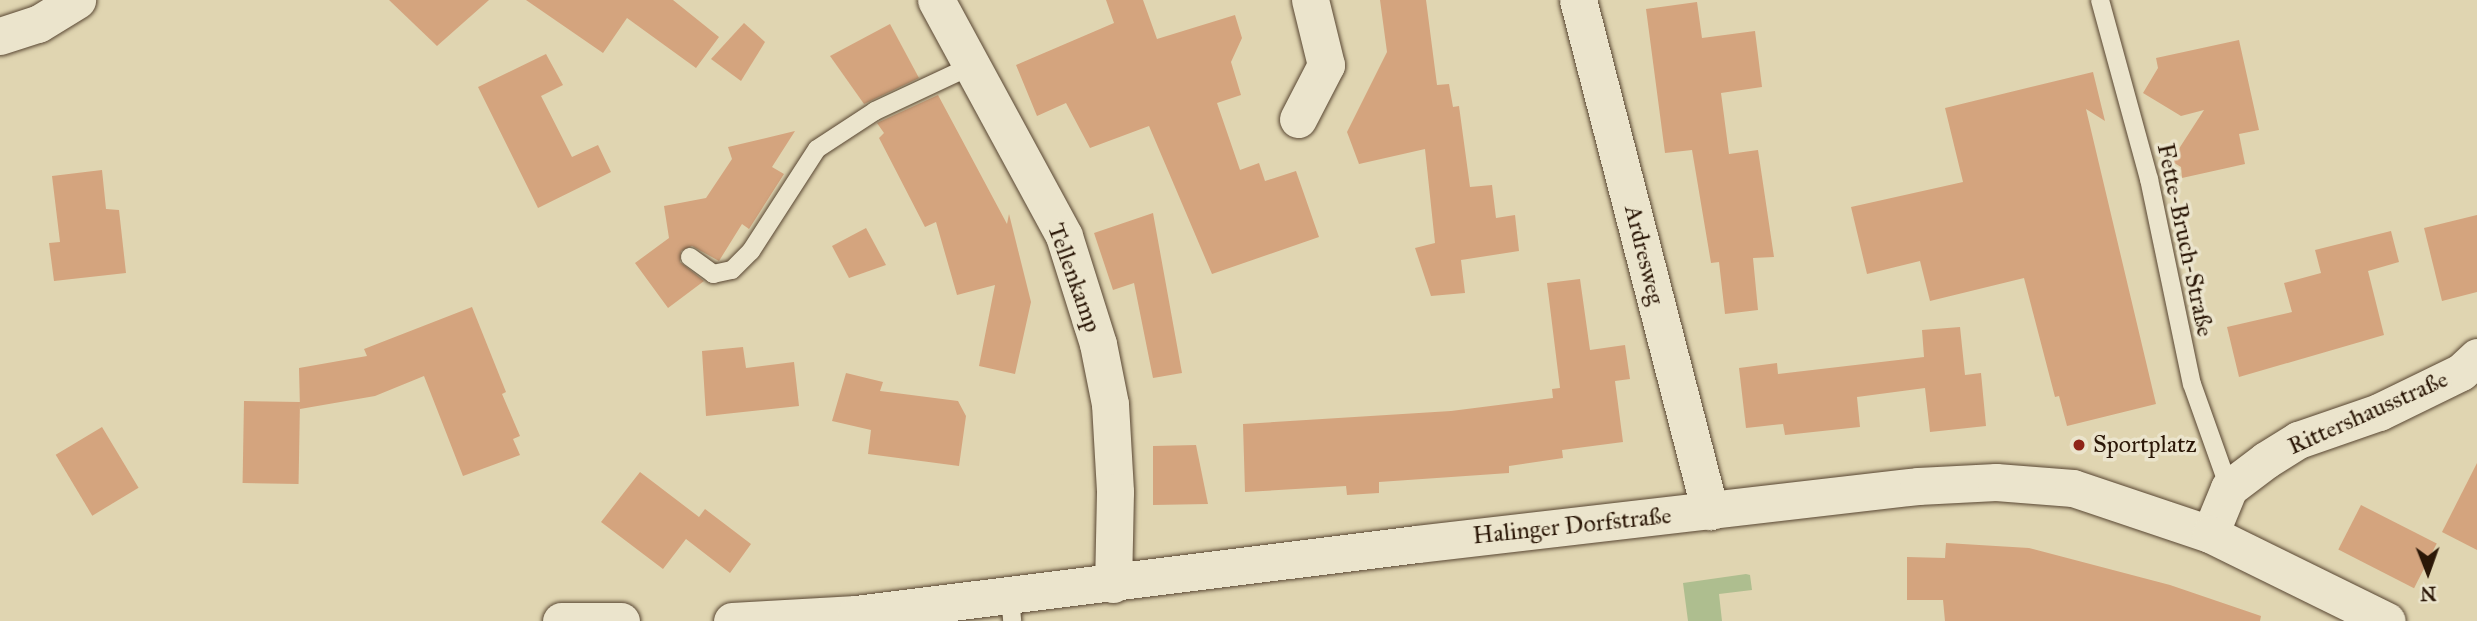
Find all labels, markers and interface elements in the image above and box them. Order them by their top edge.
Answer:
street label: Fette-Bruch-Straße [2150,141,2220,339]
street label: Ardresweg [1618,202,1670,308]
street label: Tellenkamp [1041,220,1107,336]
street label: Rittershausstraße [2284,365,2452,461]
place label: Sportplatz [2093,431,2197,459]
marker: Sportplatz [2071,437,2087,453]
street label: Halinger Dorfstraße [1471,501,1673,551]
north arrow [2393,537,2463,607]
text: N [2420,582,2437,605]

